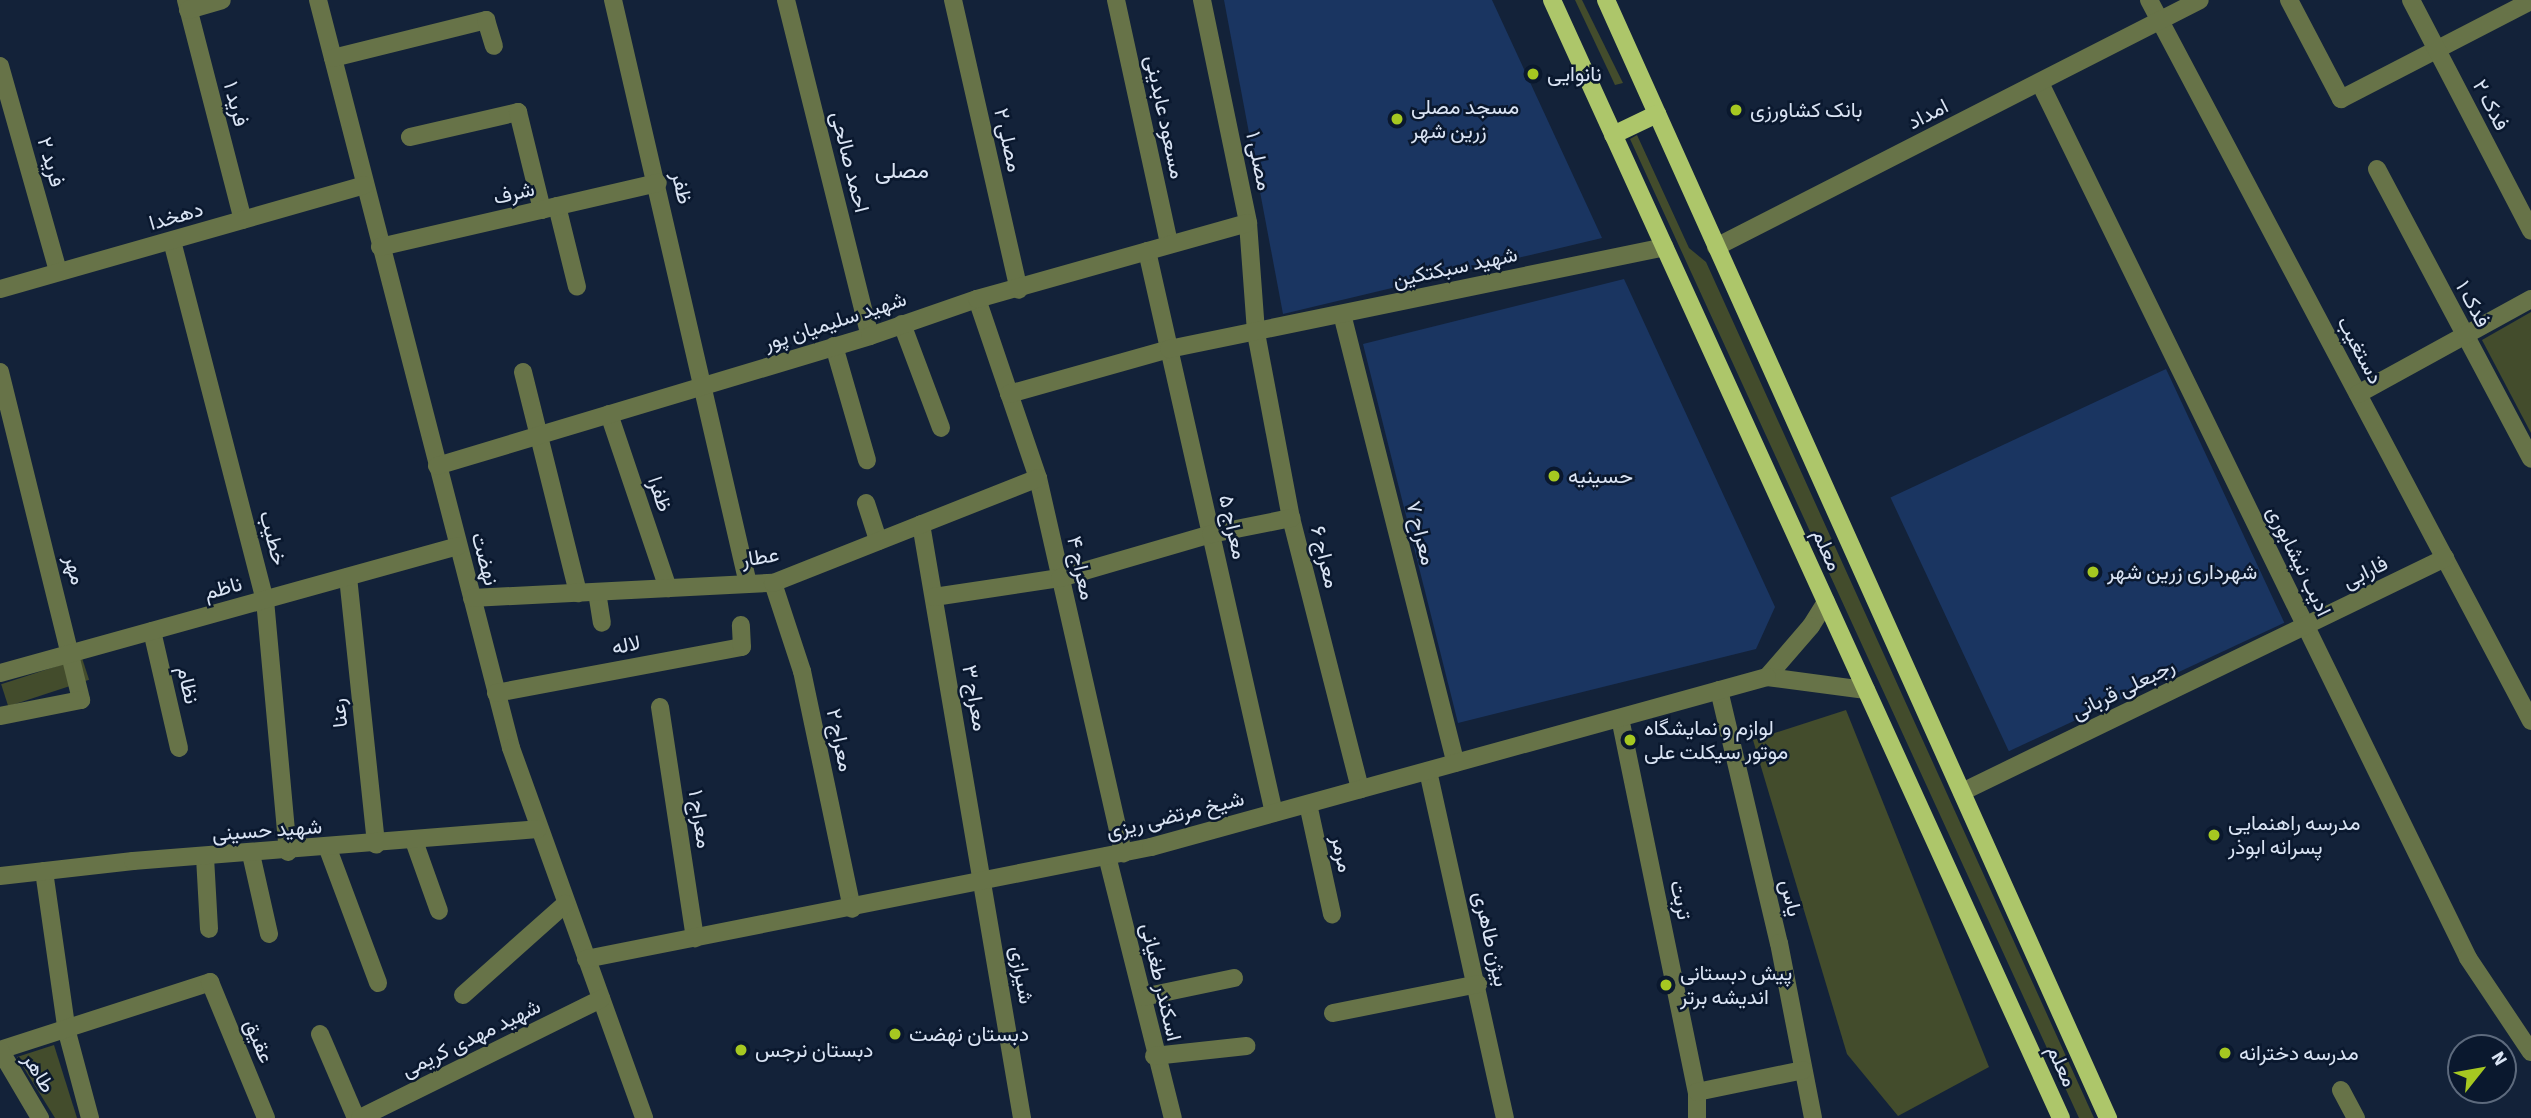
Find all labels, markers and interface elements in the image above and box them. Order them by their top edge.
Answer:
street label: مسعود عابدینی [1140,53,1190,181]
place label: نانوایی [1547,61,1602,87]
marker: نانوایی [1525,66,1541,82]
street label: فدک ۲ [2467,75,2515,135]
street label: فرید ۱ [218,79,254,129]
street label: امداد [1904,93,1952,135]
place label: مسجد مصلی زرین شهر [1411,94,1519,144]
place label: بانک کشاورزی [1750,97,1862,123]
marker: بانک کشاورزی [1728,102,1744,118]
street label: مصلی ۲ [988,106,1028,174]
street label: احمد صالحی [825,109,875,215]
marker: مسجد مصلی زرین شهر [1389,111,1405,127]
street label: مصلی ۱ [1240,129,1278,193]
street label: فرید ۲ [32,134,70,190]
district label: مصلی [875,157,929,185]
street label: ظفر [666,169,698,207]
street label: شرف [491,176,537,210]
street label: دهخدا [146,196,206,236]
street label: شهید سبکتکین [1390,241,1520,293]
street label: فدک ۱ [2450,276,2496,332]
street label: شهید سلیمیان پور [760,286,910,356]
street label: دستغیب [2332,312,2388,388]
place label: حسینیه [1568,463,1633,489]
marker: حسینیه [1546,468,1562,484]
street label: ظفرا [642,473,678,515]
street label: معراج ۵ [1213,492,1253,562]
street label: معراح ۷ [1401,498,1441,568]
street label: ادیب نیشابوری [2261,502,2337,620]
street label: خطیب [254,508,292,568]
street label: معراج ۶ [1305,523,1345,591]
street label: معلم [1807,525,1847,575]
street label: نهضت [466,530,504,588]
street label: معراج ۴ [1061,533,1101,603]
street label: عطار [739,542,781,572]
street label: فارابی [2338,550,2392,594]
street label: مهر [59,552,91,588]
place label: شهرداری زرین شهر [2107,559,2257,585]
marker: شهرداری زرین شهر [2085,564,2101,580]
street label: ناظم [201,571,245,605]
street label: لاله [609,630,643,660]
street label: رجبعلی قربانی [2067,653,2179,725]
street label: معراج ۳ [957,663,993,733]
street label: نظام [171,664,205,706]
street label: رعنا [325,697,353,729]
street label: معراج ۲ [821,706,859,774]
place label: لوازم و نمایشگاه موتور سیکلت علی [1644,715,1788,765]
marker: لوازم و نمایشگاه موتور سیکلت علی [1622,732,1638,748]
street label: شیخ مرتضی ریزی [1103,786,1247,844]
street label: معراج ۱ [683,788,717,850]
place label: مدرسه راهنمایی پسرانه ابوذر [2228,810,2360,860]
street label: شهید حسینی [211,814,323,846]
marker: مدرسه راهنمایی پسرانه ابوذر [2206,827,2222,843]
street label: مرمر [1326,833,1358,875]
street label: یاس [1775,877,1807,919]
street label: تربت [1665,878,1697,922]
street label: بیژن طاهری [1468,889,1514,989]
street label: اسکندر طغیانی [1135,921,1187,1043]
street label: شیرازی [1005,944,1039,1006]
place label: پیش دبستانی اندیشه برتر [1680,960,1792,1010]
marker: پیش دبستانی اندیشه برتر [1658,977,1674,993]
street label: شهید مهدی کریمی [397,993,545,1083]
street label: عقیق [239,1015,279,1067]
place label: دبستان نهضت [909,1021,1029,1047]
marker: دبستان نهضت [887,1026,903,1042]
north arrow [2447,1034,2517,1104]
place label: دبستان نرجس [755,1037,873,1063]
place label: مدرسه دخترانه [2239,1040,2359,1066]
street label: معلم [2041,1041,2083,1091]
marker: دبستان نرجس [733,1042,749,1058]
marker: مدرسه دخترانه [2217,1045,2233,1061]
text: N [2484,1047,2514,1071]
street label: طاهر [17,1049,61,1097]

